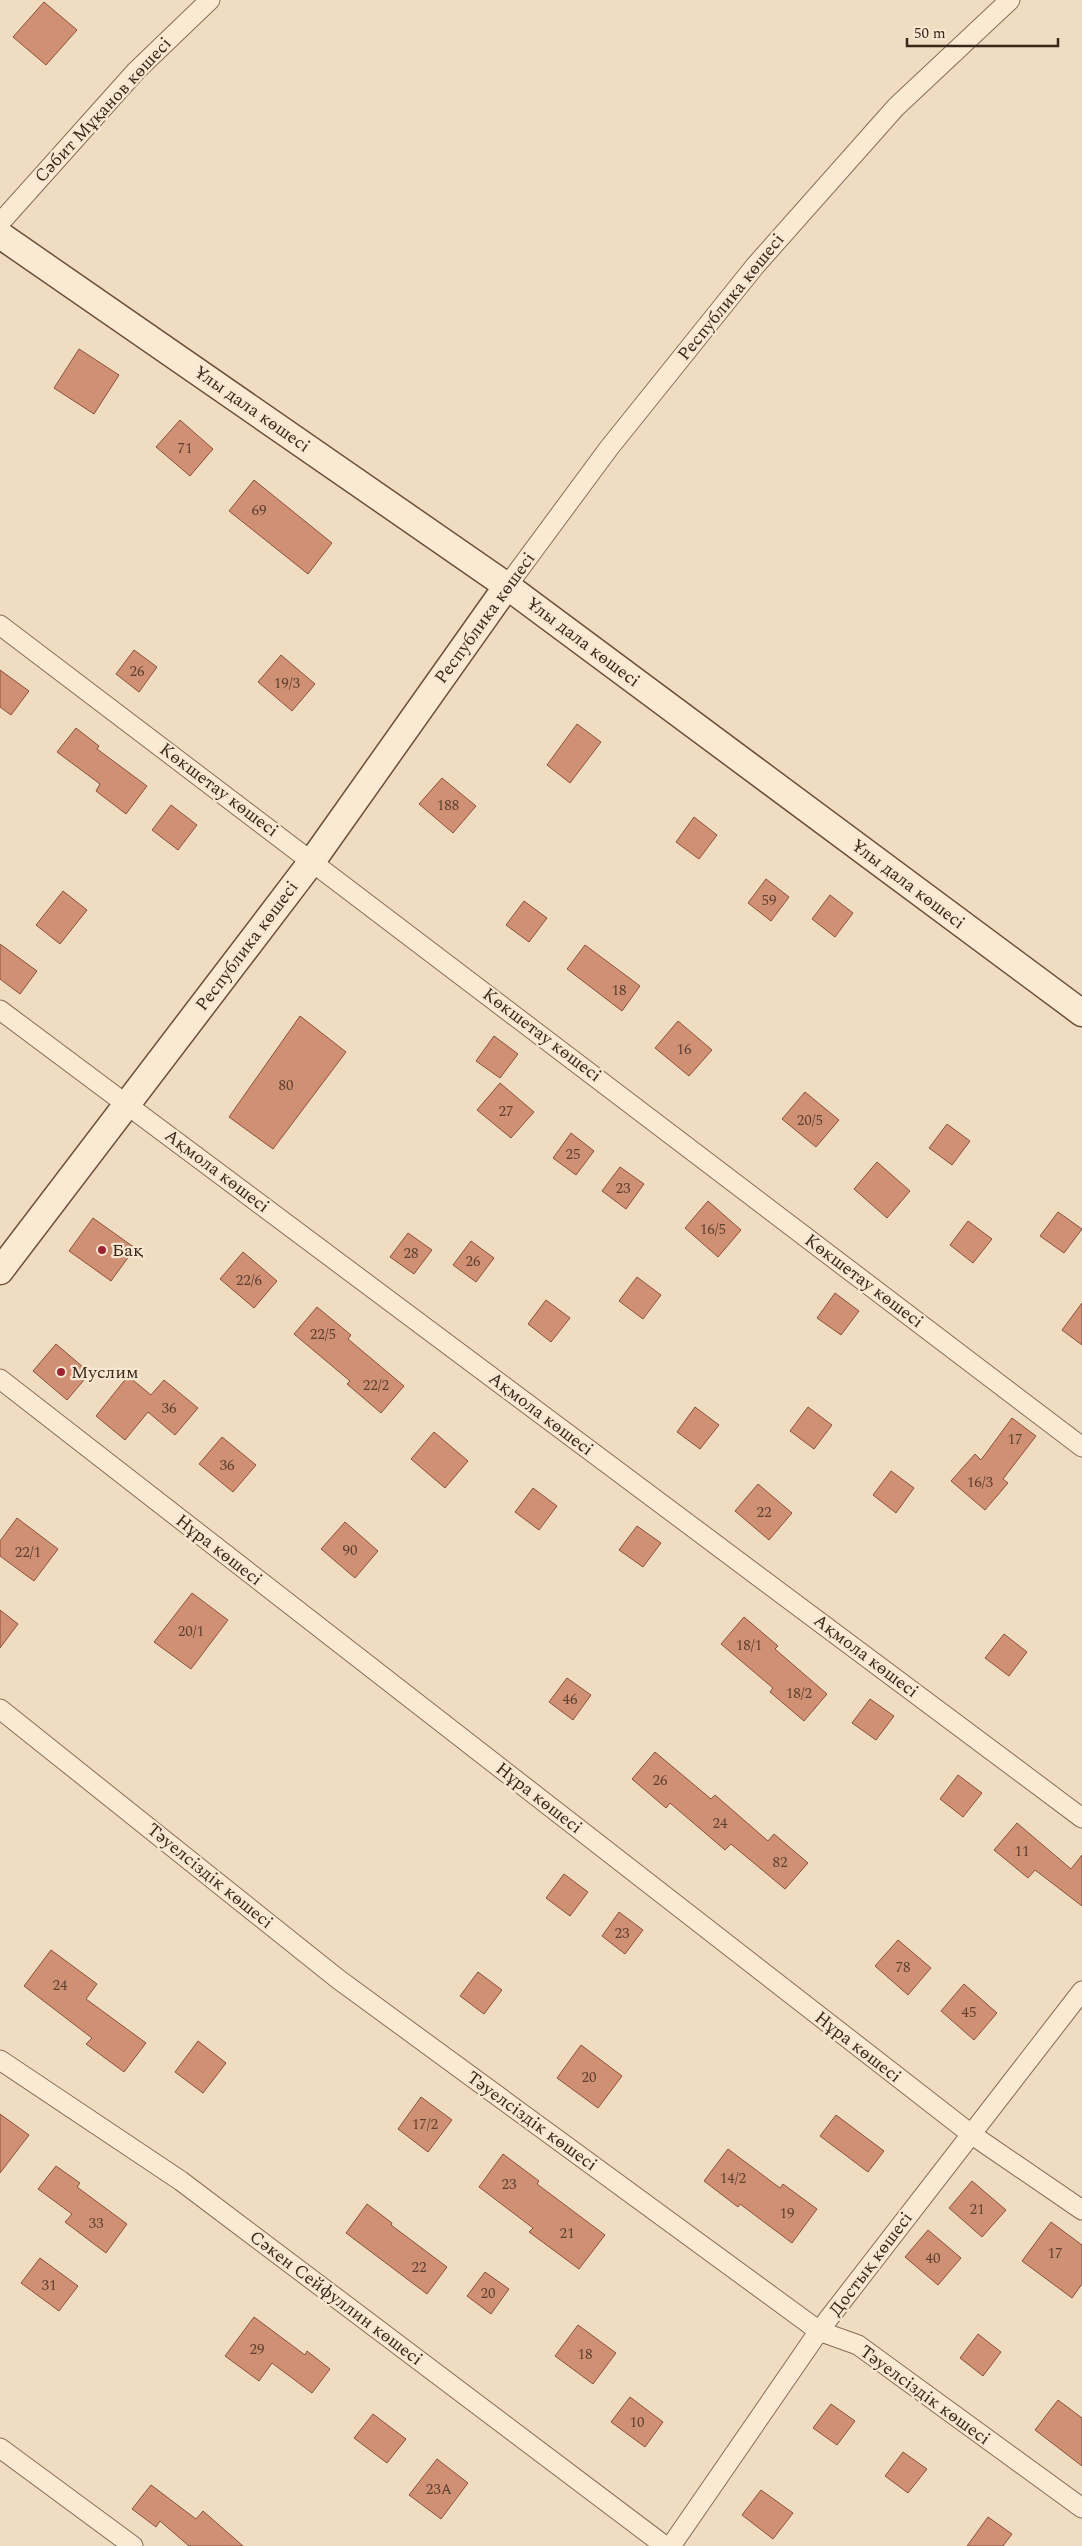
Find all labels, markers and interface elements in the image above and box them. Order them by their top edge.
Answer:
scale bar [907,15,1058,47]
text: 50 m [914,22,946,45]
street label: Сәбит Мұқанов көшесі [28,31,178,189]
street label: Республика көшесі [671,227,791,367]
street label: Ұлы дала көшесі [188,359,316,459]
house number: 71 [177,437,193,460]
house number: 69 [251,499,267,522]
street label: Республика көшесі [428,547,542,689]
street label: Ұлы дала көшесі [520,590,646,694]
house number: 26 [129,660,145,683]
house number: 19/3 [274,672,301,695]
street label: Көкшетау көшесі [154,736,284,844]
house number: 188 [437,794,459,817]
street label: Ұлы дала көшесі [845,832,971,936]
street label: Республика көшесі [189,875,305,1017]
house number: 59 [761,889,777,912]
house number: 18 [611,979,627,1002]
street label: Көкшетау көшесі [477,981,607,1089]
house number: 16 [676,1038,692,1061]
house number: 80 [278,1074,294,1097]
house number: 27 [498,1100,514,1123]
house number: 20/5 [797,1109,823,1132]
street label: Ақмола көшесі [159,1122,275,1220]
house number: 25 [565,1143,581,1166]
house number: 23 [615,1177,631,1200]
house number: 16/5 [700,1218,726,1241]
street label: Көкшетау көшесі [799,1227,929,1335]
place label: Бақ [112,1237,143,1264]
house number: 28 [403,1242,419,1265]
marker: Бақ [96,1244,108,1256]
house number: 26 [465,1250,481,1273]
house number: 22/6 [236,1269,263,1292]
house number: 22/5 [310,1323,336,1346]
place label: Муслим [71,1359,139,1386]
street label: Ақмола көшесі [483,1365,599,1463]
marker: Муслим [55,1366,67,1378]
house number: 22/2 [363,1374,389,1397]
house number: 36 [161,1397,177,1420]
house number: 17 [1007,1428,1023,1451]
house number: 36 [219,1454,235,1477]
house number: 16/3 [967,1471,994,1494]
house number: 22 [756,1501,772,1524]
street label: Нұра көшесі [170,1507,268,1593]
house number: 90 [342,1539,358,1562]
house number: 22/1 [15,1541,41,1564]
street label: Ақмола көшесі [808,1607,924,1705]
house number: 20/1 [178,1620,204,1643]
house number: 18/1 [736,1634,762,1657]
house number: 18/2 [786,1682,812,1705]
house number: 46 [562,1688,578,1711]
street label: Нұра көшесі [490,1755,588,1841]
house number: 26 [652,1769,668,1792]
house number: 24 [712,1812,728,1835]
street label: Тәуелсіздік көшесі [141,1816,279,1936]
house number: 11 [1014,1840,1030,1863]
house number: 82 [772,1851,788,1874]
house number: 23 [614,1922,630,1945]
house number: 78 [895,1956,911,1979]
house number: 24 [52,1974,68,1997]
house number: 45 [961,2001,977,2024]
street label: Нұра көшесі [809,2004,907,2090]
street label: Тәуелсіздік көшесі [461,2064,603,2178]
house number: 20 [581,2066,597,2089]
house number: 17/2 [412,2113,438,2136]
house number: 14/2 [720,2167,746,2190]
house number: 23 [501,2173,517,2196]
house number: 21 [969,2198,985,2221]
house number: 19 [779,2202,795,2225]
street label: Достық көшесі [823,2206,919,2322]
house number: 33 [88,2212,104,2235]
house number: 21 [559,2222,575,2245]
street label: Сәкен Сейфуллин көшесі [244,2224,428,2372]
house number: 17 [1047,2242,1063,2265]
house number: 40 [925,2247,941,2270]
house number: 22 [411,2256,427,2279]
house number: 31 [41,2274,57,2297]
house number: 20 [480,2282,496,2305]
house number: 29 [249,2338,265,2361]
street label: Тәуелсіздік көшесі [854,2338,996,2452]
house number: 18 [577,2343,593,2366]
house number: 10 [629,2411,645,2434]
house number: 23А [426,2478,452,2501]

